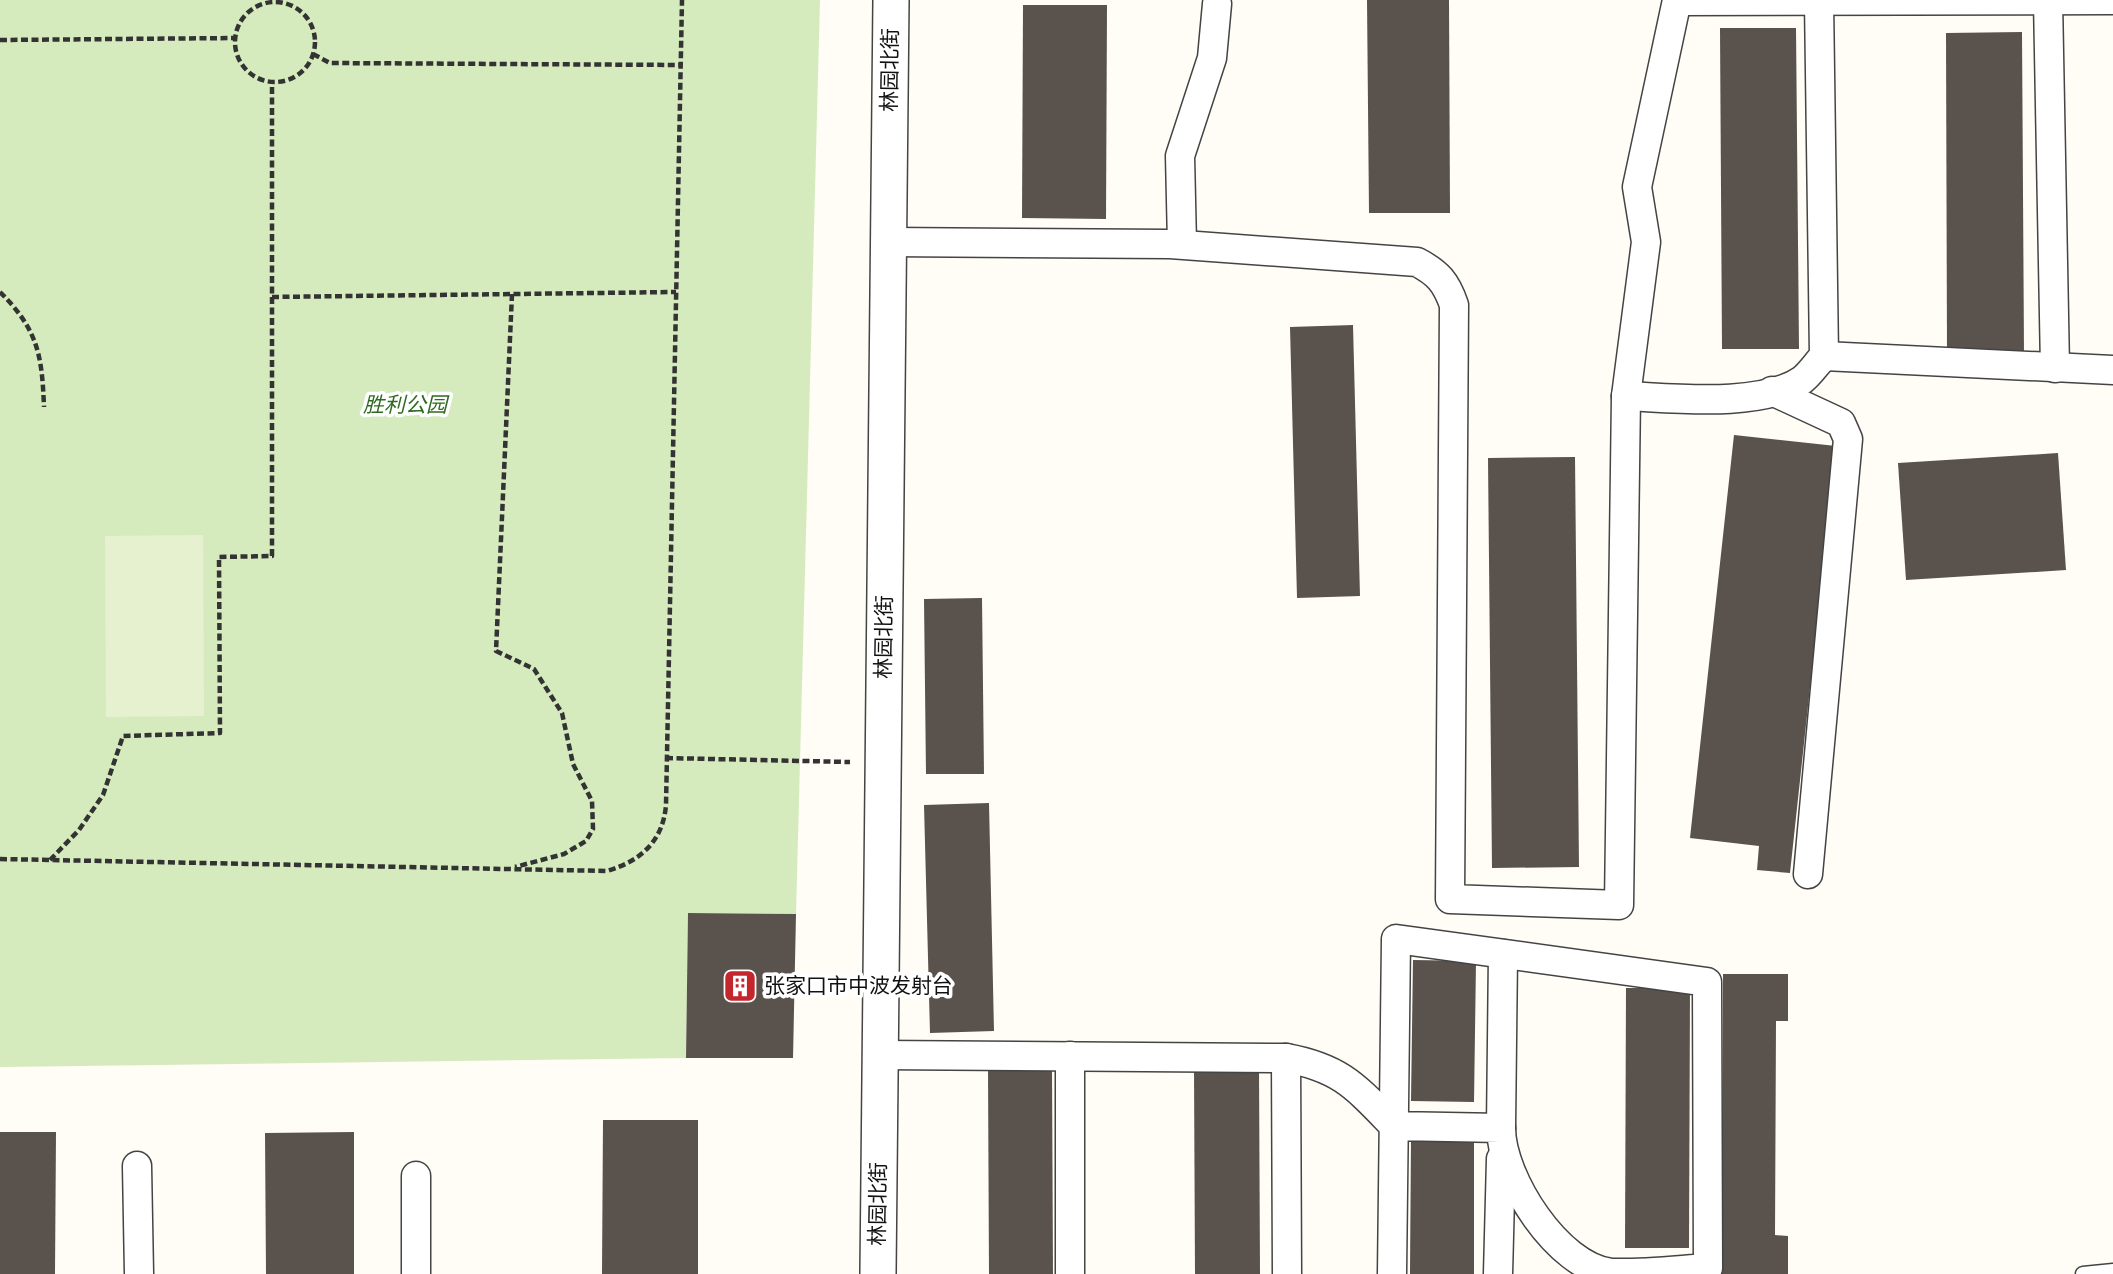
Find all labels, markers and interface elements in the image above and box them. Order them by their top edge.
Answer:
street label: 林园北街 [872,28,904,112]
park label: 胜利公园 [363,388,450,418]
street label: 林园北街 [866,595,898,679]
building icon: 张家口市中波发射台 [721,967,759,1005]
place label: 张家口市中波发射台 [764,969,953,999]
street label: 林园北街 [860,1162,892,1246]

